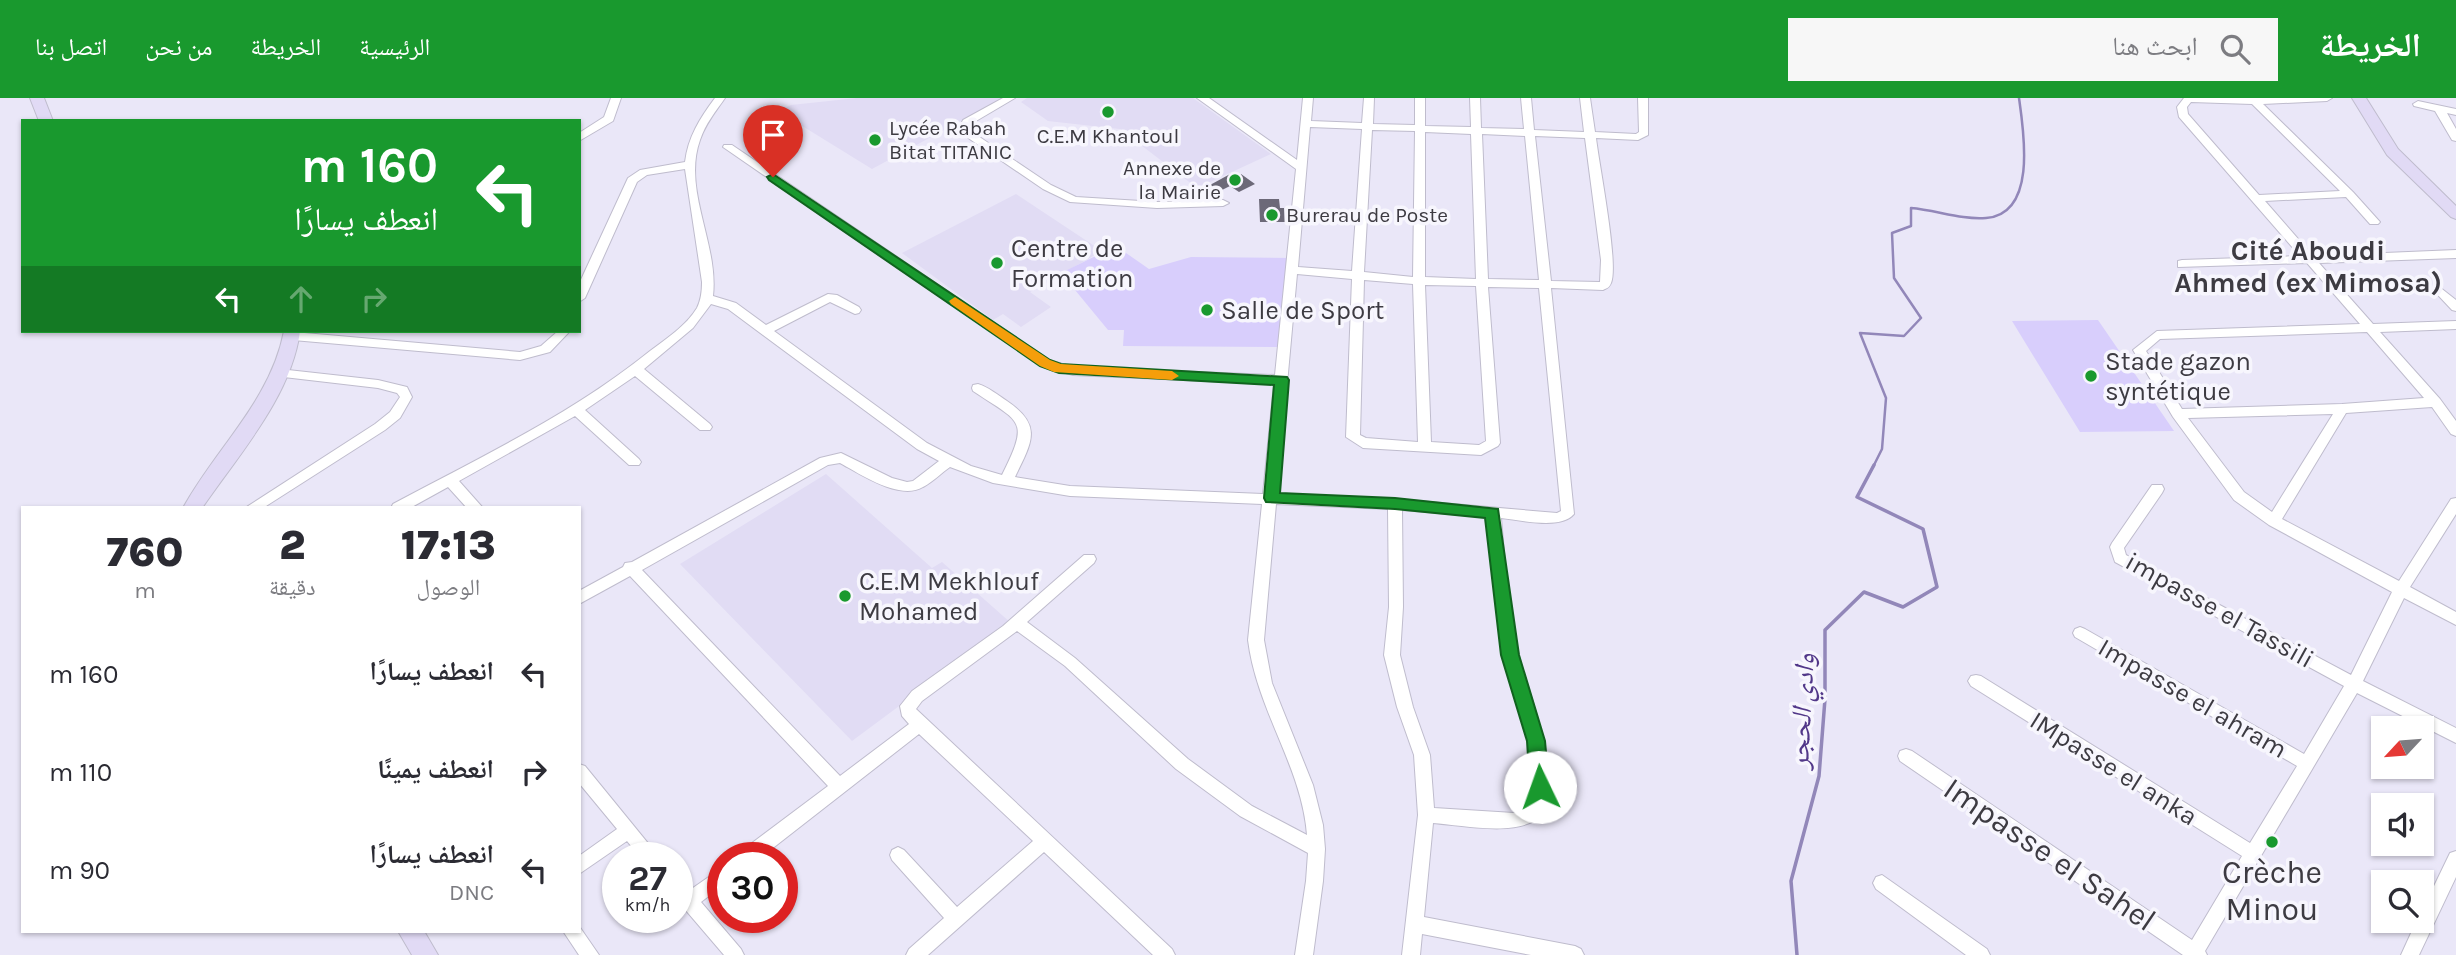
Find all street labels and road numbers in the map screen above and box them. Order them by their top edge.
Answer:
street label: impasse el Tassili [2120,546,2319,675]
street label: Impasse el ahram [2093,632,2293,765]
street label: IMpasse el anka [2024,705,2203,832]
street label: Impasse el Sahel [1937,770,2163,939]

